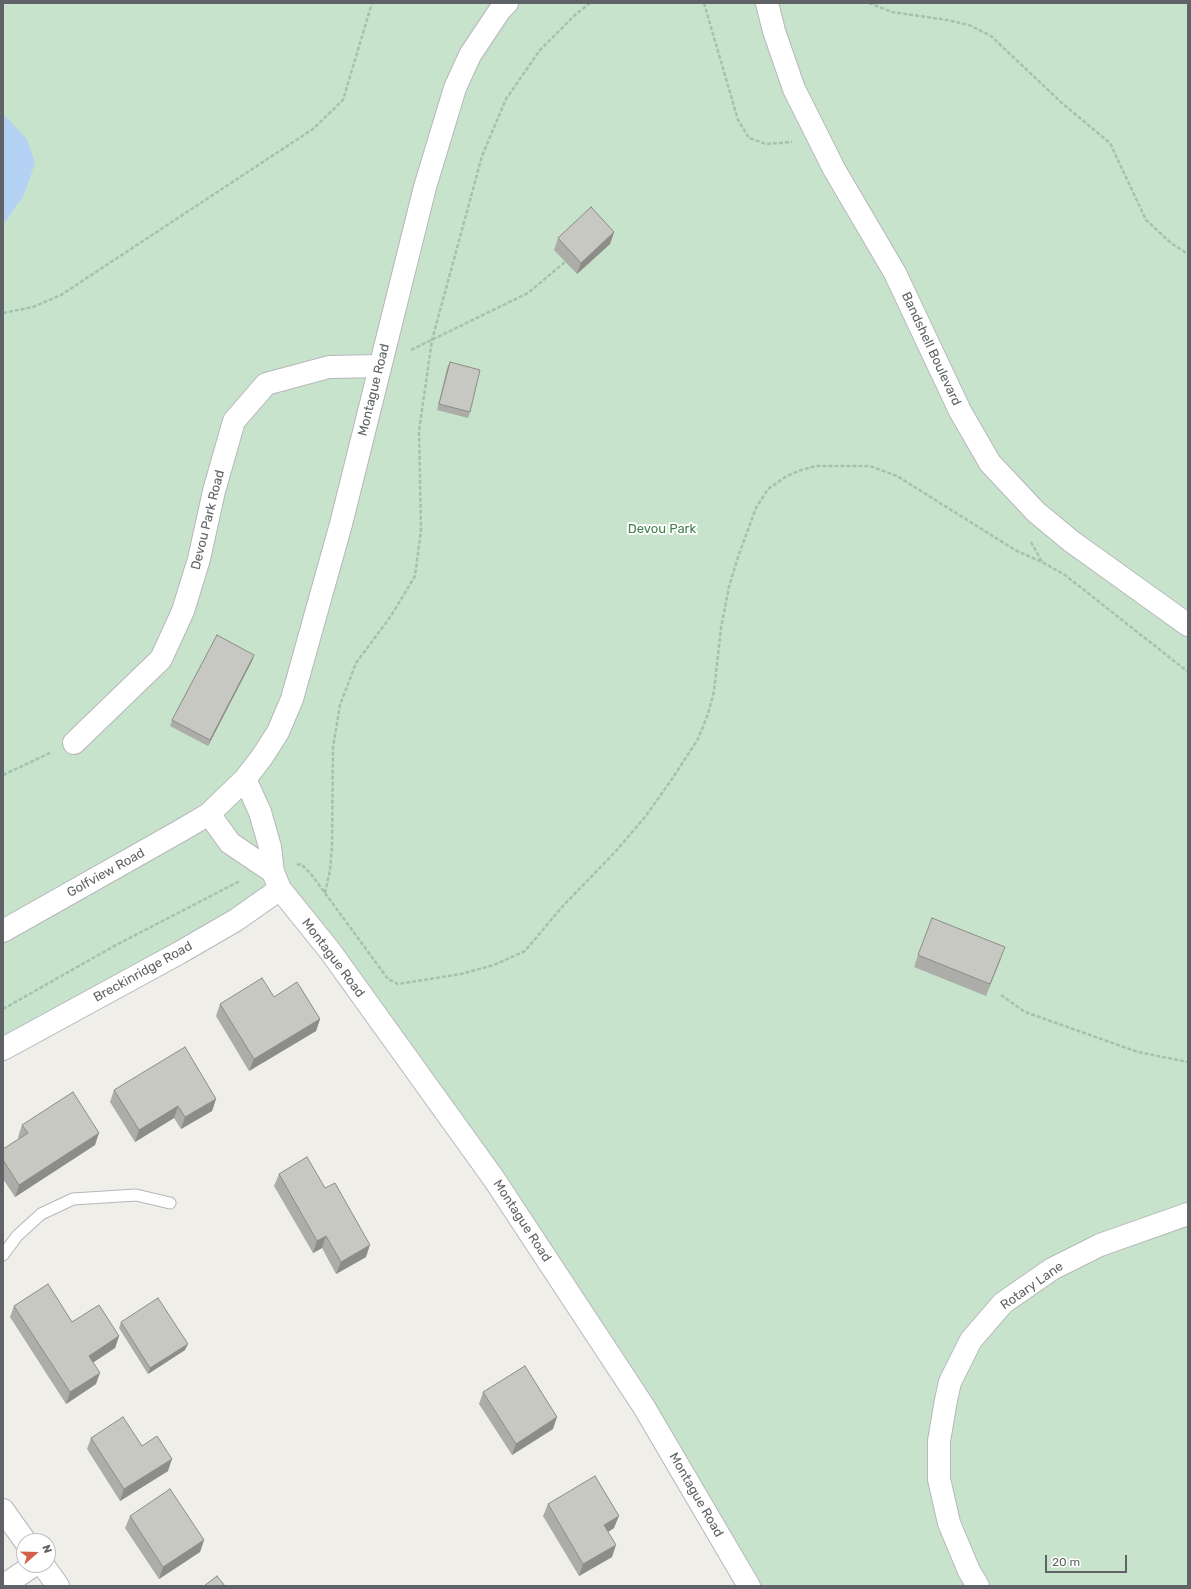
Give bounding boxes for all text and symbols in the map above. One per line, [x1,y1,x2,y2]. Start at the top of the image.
street label: Bandshell Boulevard [898,290,964,408]
street label: Montague Road [355,342,393,438]
street label: Devou Park Road [188,468,228,572]
park label: Devou Park [628,521,696,537]
street label: Golfview Road [64,845,148,901]
street label: Montague Road [298,915,368,1001]
street label: Breckinridge Road [91,938,195,1006]
street label: Montague Road [490,1177,554,1265]
street label: Rotary Lane [998,1259,1066,1313]
street label: Montague Road [666,1450,726,1540]
north arrow [16,1533,56,1573]
text: N [39,1543,54,1555]
scale bar [1047,1547,1129,1573]
text: 20 m [1052,1555,1080,1569]

